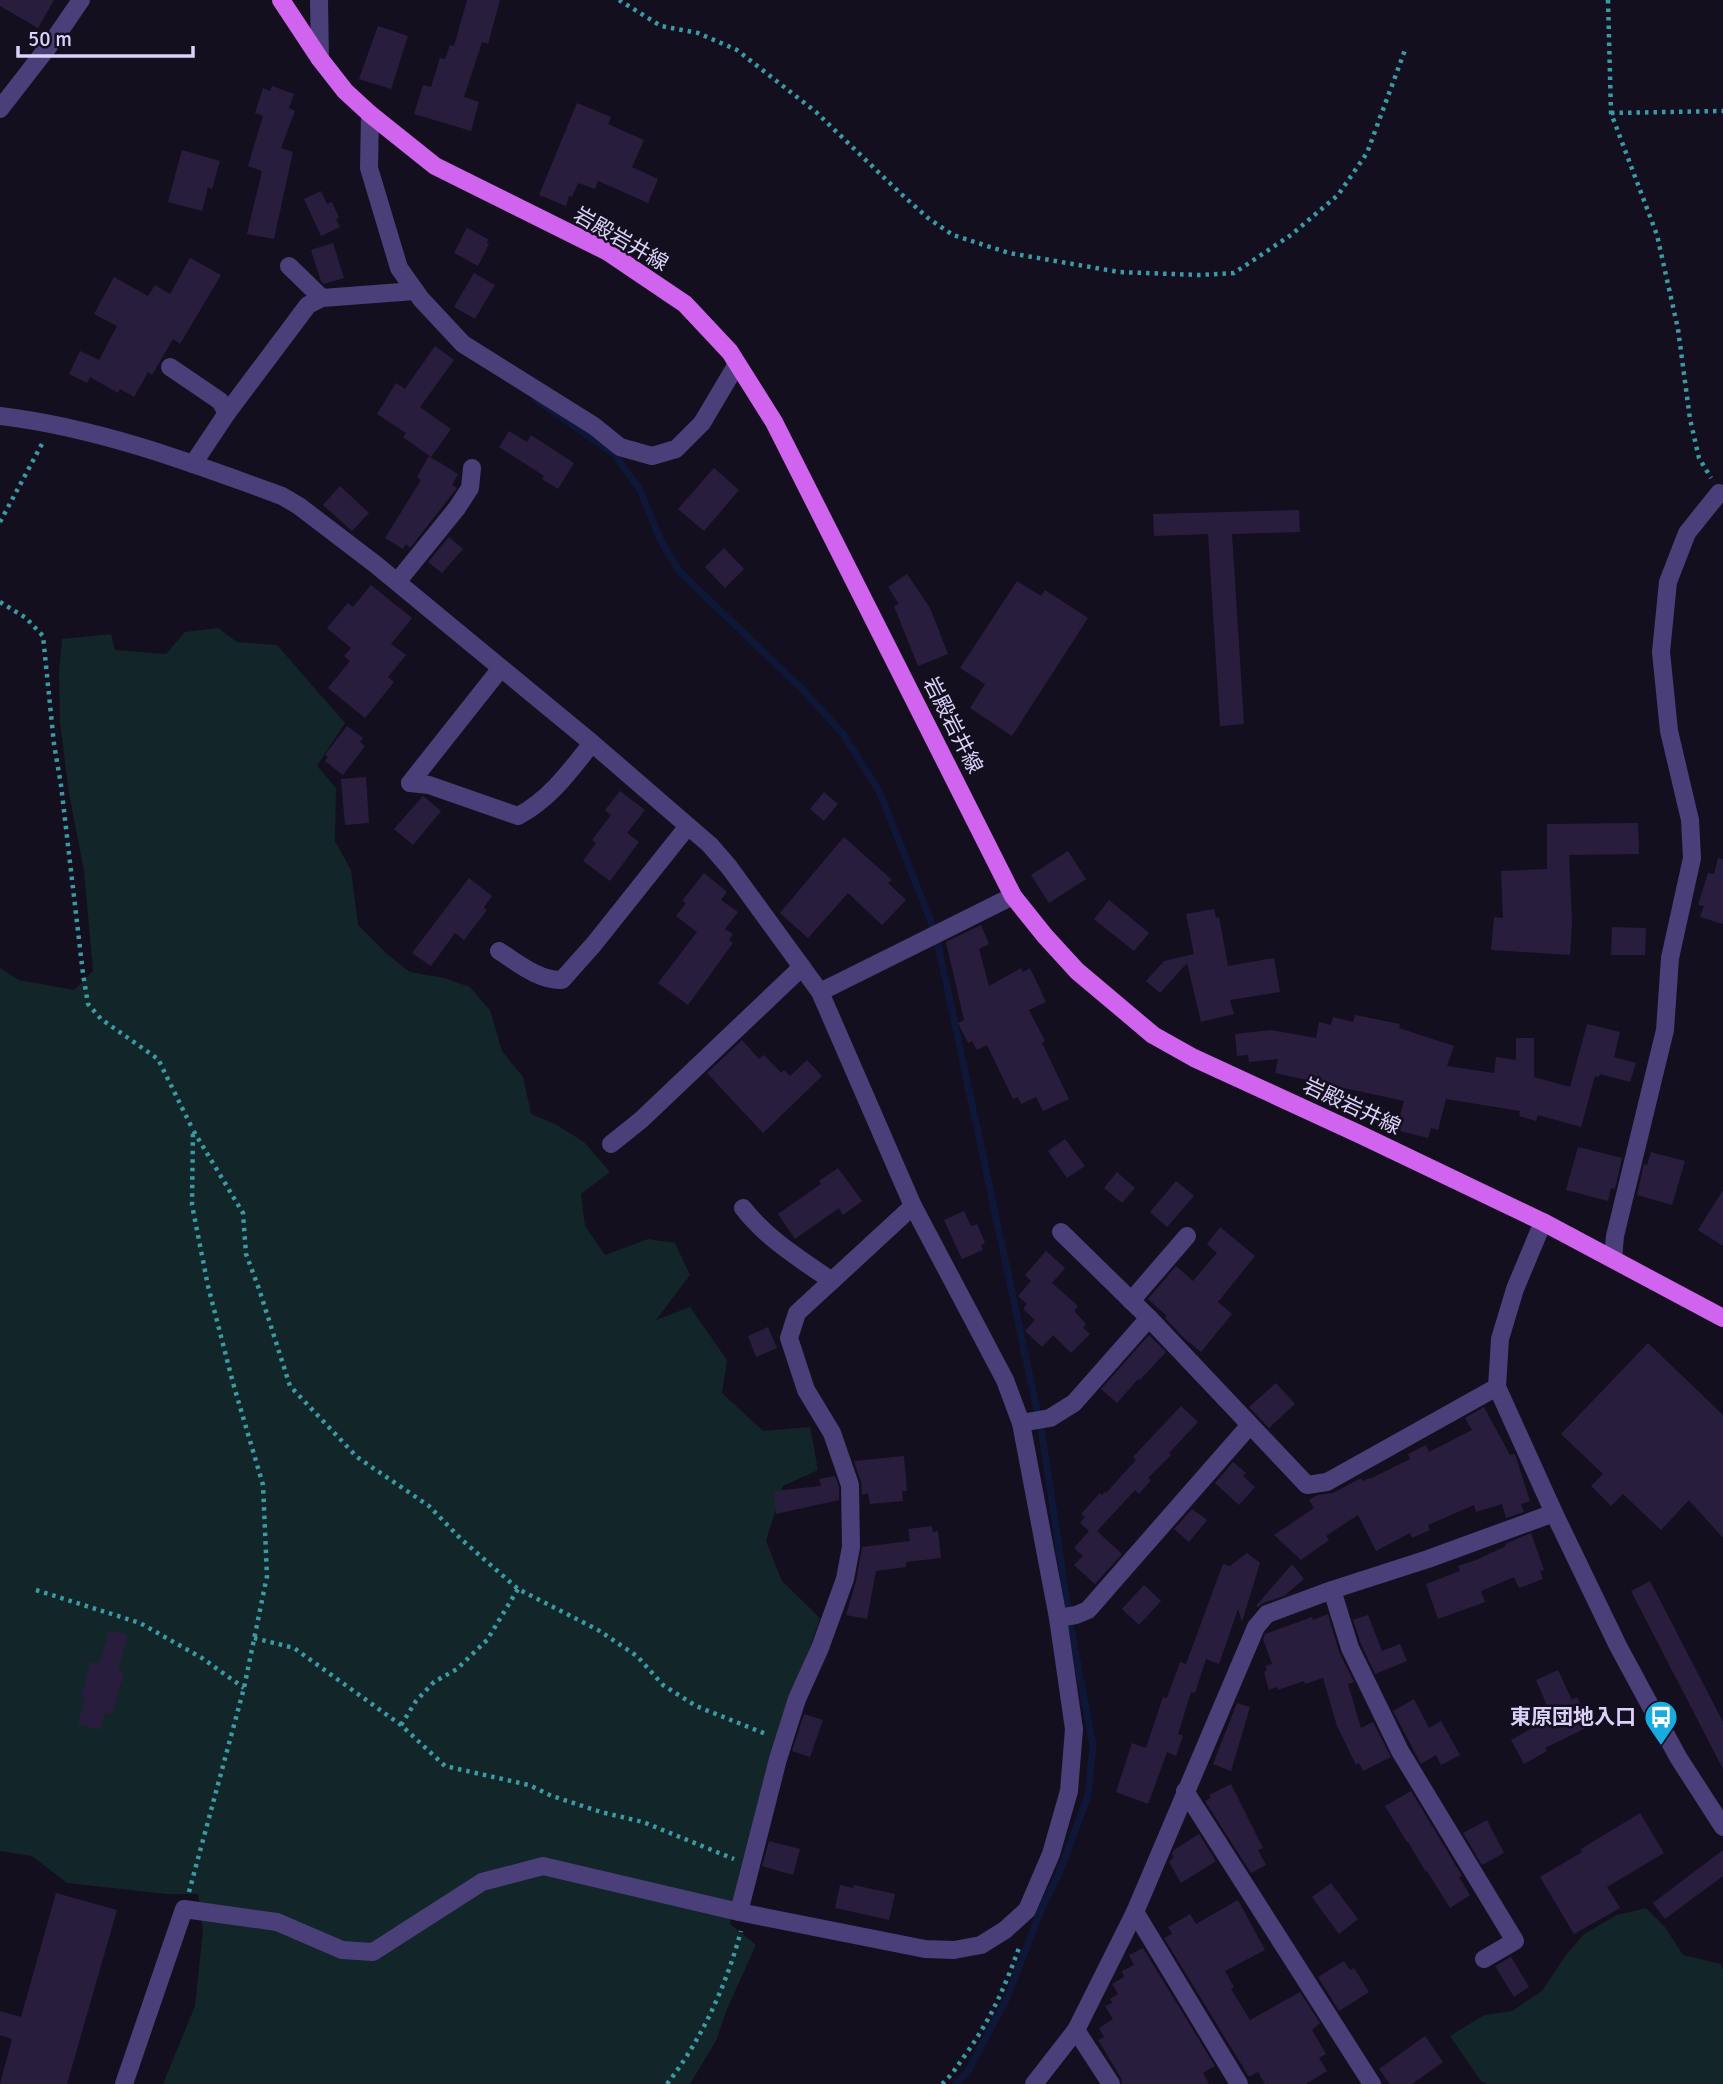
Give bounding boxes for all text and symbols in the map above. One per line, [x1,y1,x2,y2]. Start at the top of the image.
scale bar [18,14,192,58]
text: 50 m [28,26,72,52]
street label: 岩殿岩井線 [569,201,673,277]
street label: 岩殿岩井線 [918,672,988,778]
street label: 岩殿岩井線 [1299,1072,1405,1140]
bus stop icon: 東原団地入口 [1642,1698,1680,1747]
place label: 東原団地入口 [1510,1704,1636,1730]

